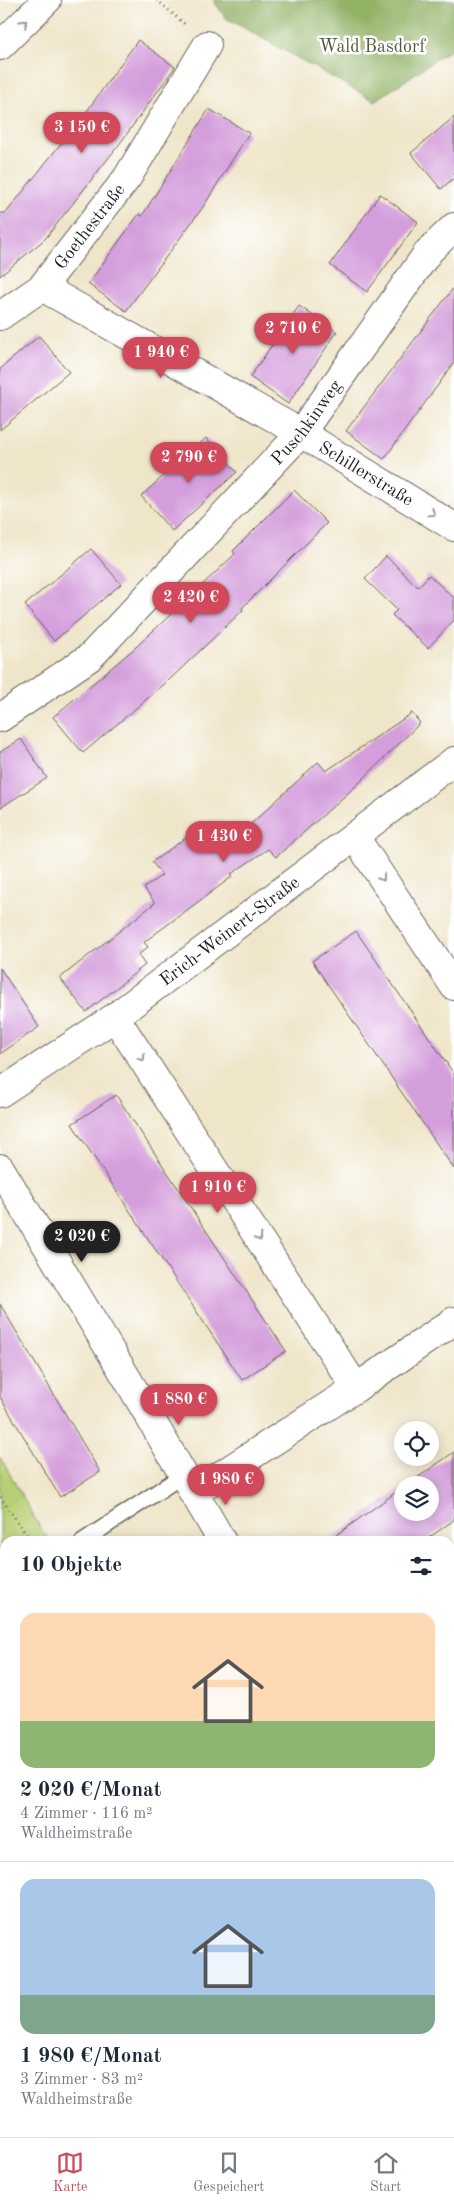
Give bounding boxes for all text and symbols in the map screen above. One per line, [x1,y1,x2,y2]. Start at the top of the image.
one-way arrow [18,20,27,29]
park label: Wald Basdorf [319,38,426,56]
pin: 3 150 € [36,112,128,154]
text: 3 150 € [54,120,110,136]
street label: Goethestraße [51,181,129,273]
pin: 2 710 € [247,312,339,355]
text: 2 710 € [265,321,321,337]
pin: 1 940 € [115,336,207,379]
text: 1 940 € [133,345,189,361]
street label: Puschkinweg [268,377,345,469]
street label: Schillerstraße [315,438,416,510]
pin: 2 790 € [143,442,235,484]
text: 2 790 € [161,450,217,466]
one-way arrow [427,507,436,517]
pin: 2 420 € [145,582,237,624]
text: 2 420 € [163,590,219,606]
pin: 1 430 € [178,820,270,863]
text: 1 430 € [196,829,252,845]
one-way arrow [376,872,385,882]
street label: Erich-Weinert-Straße [157,873,303,990]
one-way arrow [135,1052,145,1061]
pin: 1 910 € [172,1172,264,1214]
text: 1 910 € [190,1180,246,1196]
pin: 2 020 € [36,1220,128,1263]
text: 2 020 € [54,1229,110,1245]
one-way arrow [252,1233,262,1242]
pin: 1 880 € [133,1384,225,1426]
text: 1 880 € [151,1392,207,1408]
map controls [394,1421,439,1521]
button: locate [394,1421,439,1466]
pin: 1 980 € [180,1464,272,1506]
text: 1 980 € [198,1472,254,1488]
button: layers [394,1476,439,1521]
icon: filters [407,1552,435,1580]
text: 10 Objekte [20,1555,122,1576]
icon: home [183,1646,273,1736]
text: 2 020 €/Monat [20,1780,161,1801]
text: 4 Zimmer · 116 m² [20,1806,152,1822]
text: Waldheimstraße [20,1826,132,1842]
icon: home [183,1911,273,2001]
text: 1 980 €/Monat [20,2046,161,2067]
text: 3 Zimmer · 83 m² [20,2072,143,2088]
text: Waldheimstraße [20,2092,132,2108]
tab: Karte [53,2149,87,2196]
tab: Gespeichert [193,2149,264,2196]
tab: Start [370,2149,401,2196]

